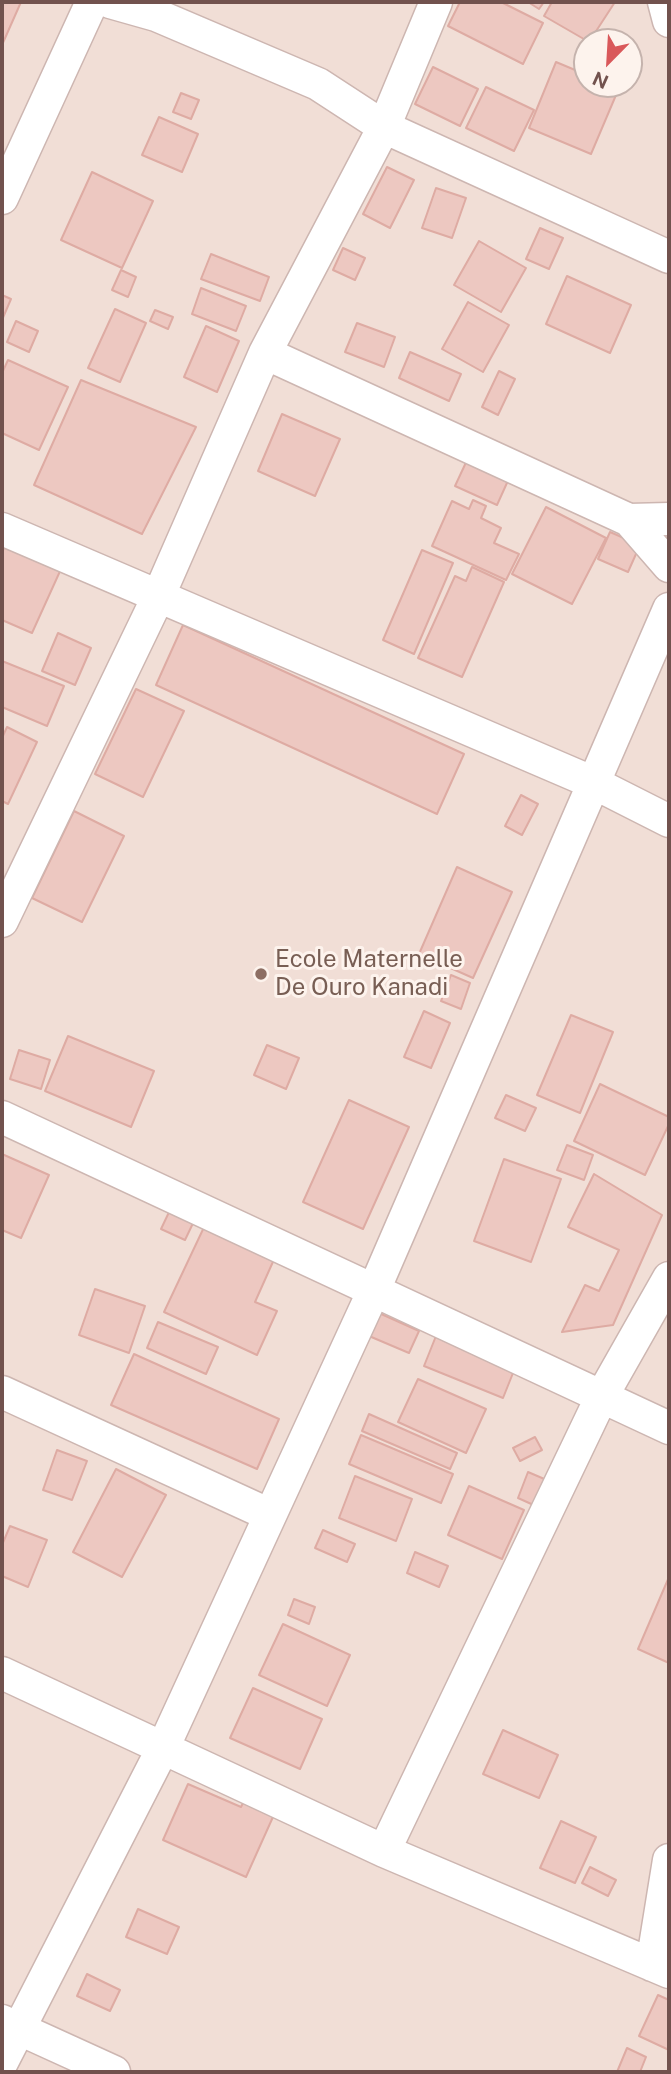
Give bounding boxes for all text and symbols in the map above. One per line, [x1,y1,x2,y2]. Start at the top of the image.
north arrow [573,28,643,98]
text: N [589,67,612,93]
place label: Ecole Maternelle De Ouro Kanadi [275,946,463,1002]
marker: Ecole Maternelle De Ouro Kanadi [253,966,269,982]

